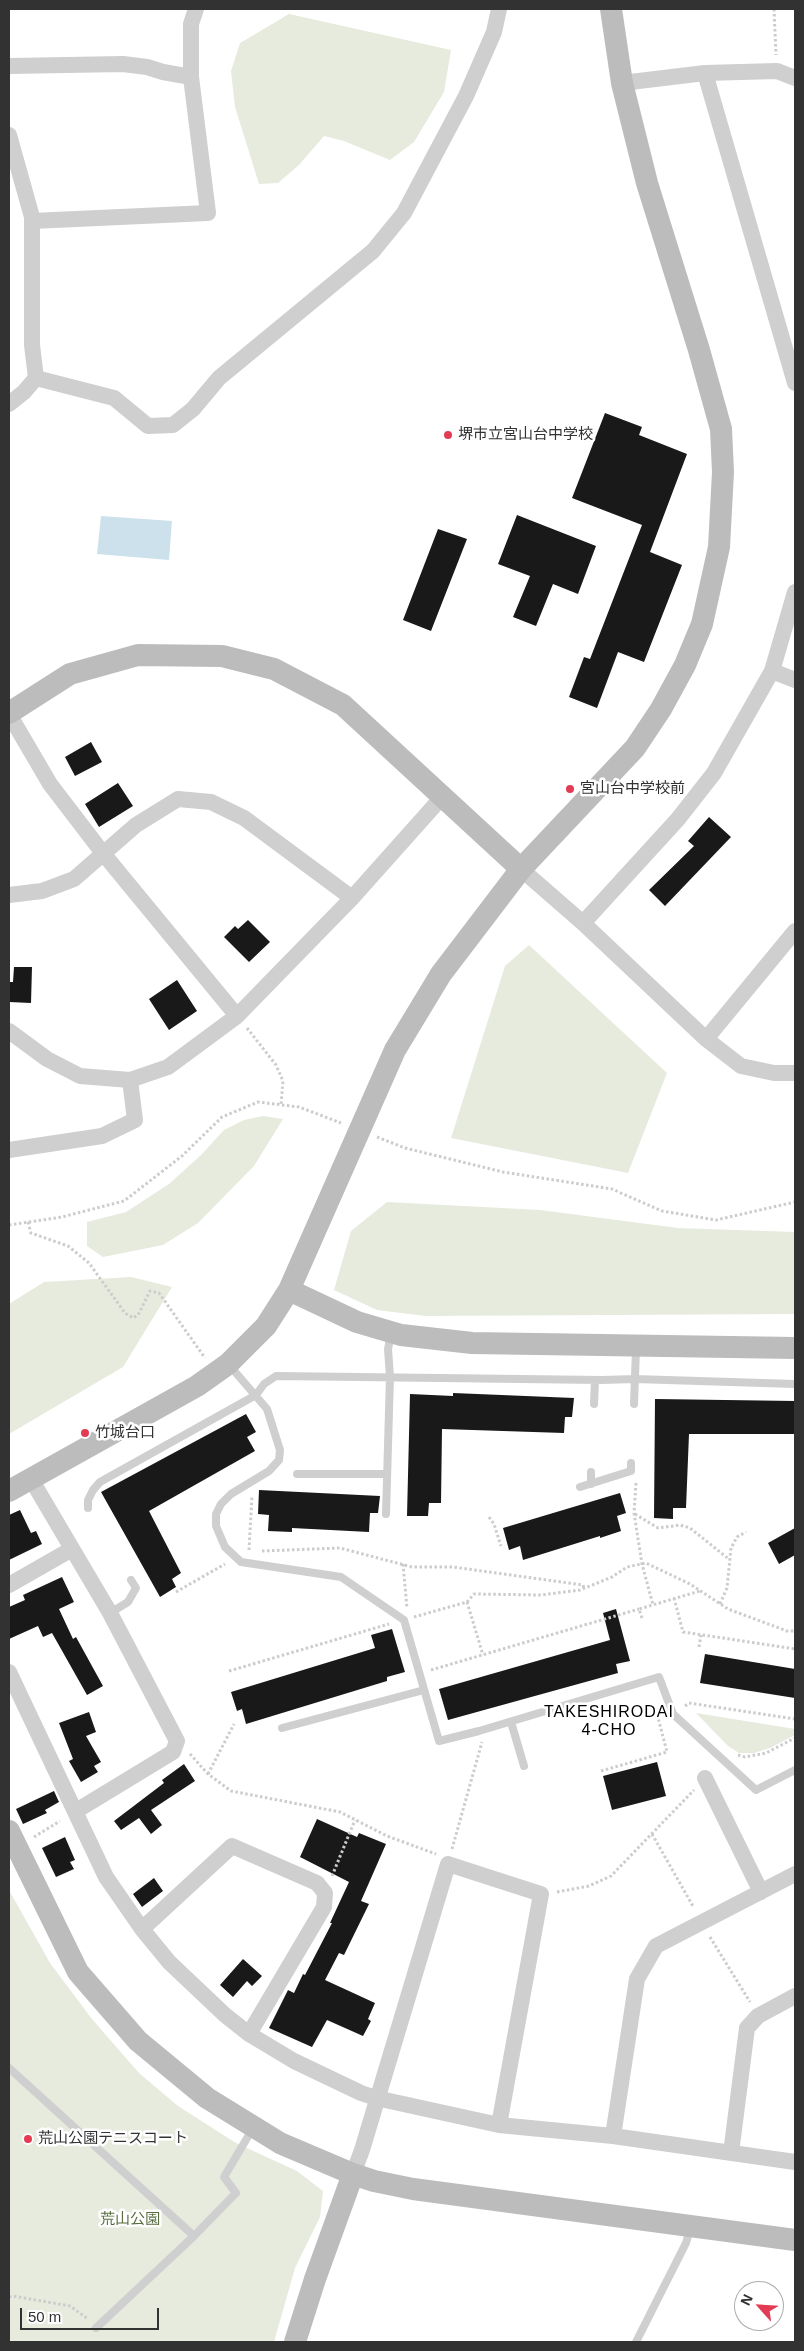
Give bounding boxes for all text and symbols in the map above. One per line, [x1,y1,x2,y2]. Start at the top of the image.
place label: 堺市立宮山台中学校 [458,426,593,444]
marker: 堺市立宮山台中学校 [442,429,454,441]
place label: 宮山台中学校前 [580,780,685,798]
marker: 宮山台中学校前 [564,783,576,795]
place label: 竹城台口 [95,1424,155,1442]
marker: 竹城台口 [79,1427,91,1439]
district label: TAKESHIRODAI 4-CHO [543,1703,675,1741]
place label: 荒山公園テニスコート [38,2130,188,2148]
marker: 荒山公園テニスコート [22,2133,34,2145]
park label: 荒山公園 [100,2211,160,2229]
north arrow [734,2281,784,2331]
text: N [737,2292,756,2308]
scale bar [22,2298,161,2330]
text: 50 m [28,2308,61,2325]

